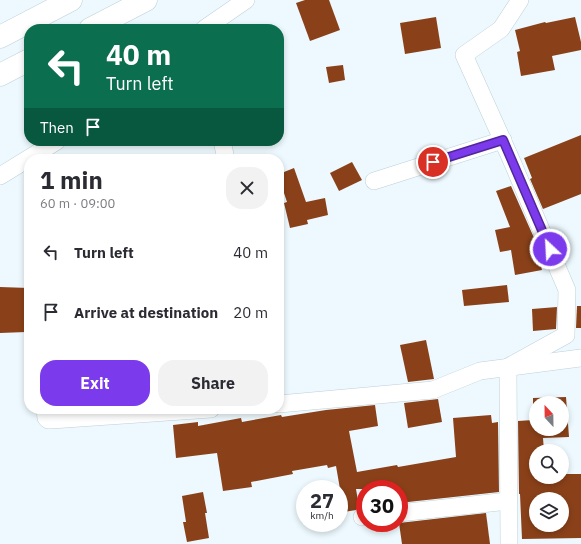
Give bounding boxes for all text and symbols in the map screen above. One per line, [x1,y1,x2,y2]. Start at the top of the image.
text: 40 m [106,36,171,73]
icon: left [40,40,92,92]
text: Turn left [106,72,174,95]
icon: arrive [82,116,104,138]
text: Then [40,118,74,137]
pin [416,145,450,179]
icon: arrive [422,151,444,173]
text: 1 min [40,164,103,196]
button: close [226,167,268,209]
text: 60 m · 09:00 [40,195,115,212]
position arrow [529,228,571,270]
icon: left [40,241,62,263]
text: Turn left [74,243,134,262]
text: 40 m [233,243,268,262]
icon: arrive [40,301,62,323]
text: Arrive at destination [74,303,218,322]
text: 20 m [233,303,268,322]
button: Exit [40,360,150,406]
button: Share [158,360,268,406]
north arrow [529,396,569,436]
map controls [529,396,569,532]
button: search [529,444,569,484]
speed limit sign: 30 [356,480,408,532]
text: 27 [310,487,334,514]
button: layers [529,492,569,532]
text: km/h [310,509,334,522]

